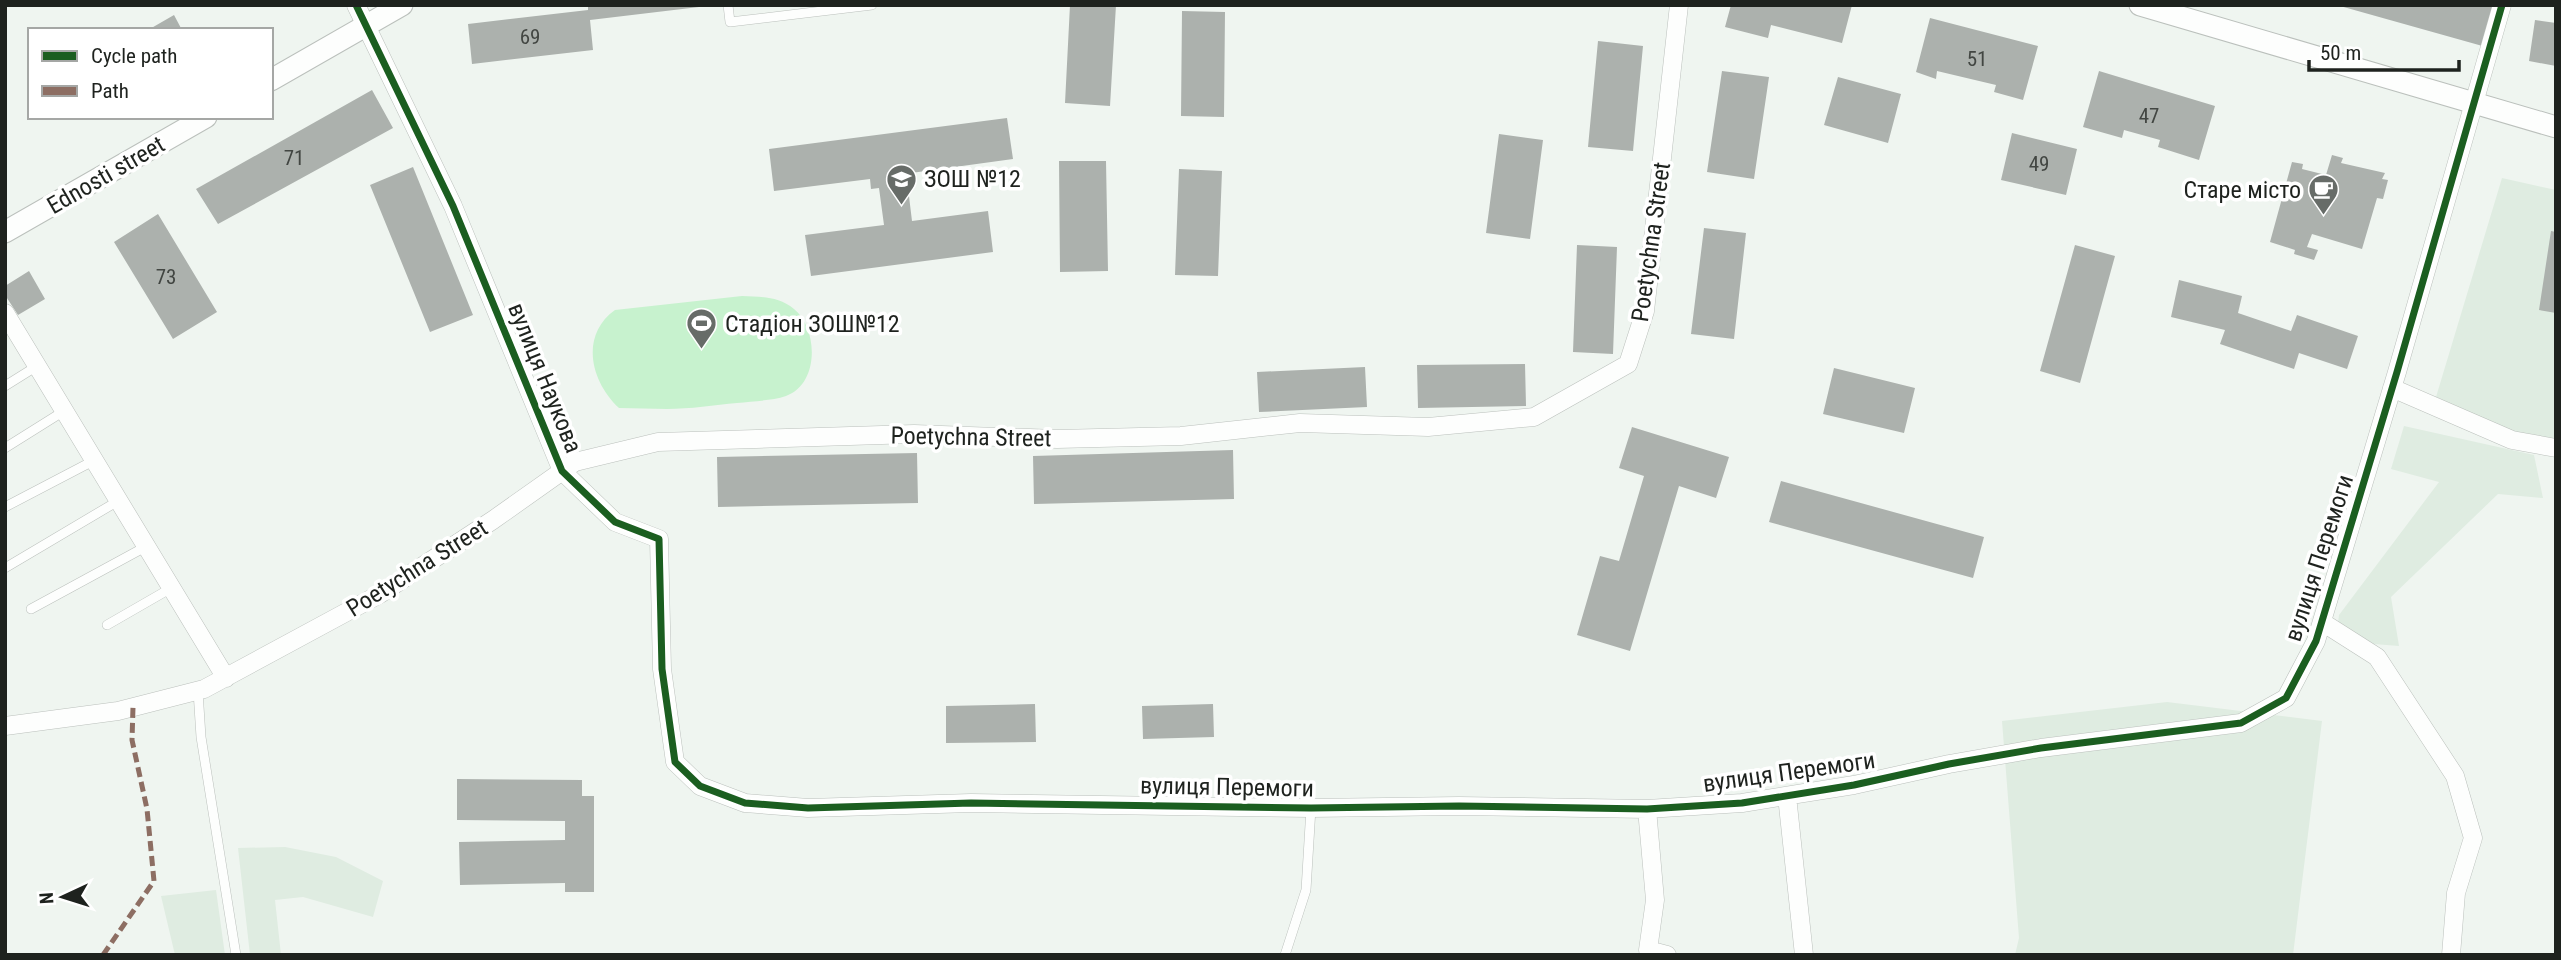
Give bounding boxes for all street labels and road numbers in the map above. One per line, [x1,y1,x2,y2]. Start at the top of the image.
street label: Ednosti street [42,130,170,220]
street label: Poetychna Street [1626,160,1676,324]
street label: вулиця Наукова [502,299,588,457]
street label: Poetychna Street [890,422,1052,452]
street label: вулиця Перемоги [2279,471,2359,645]
street label: Poetychna Street [341,513,493,623]
street label: вулиця Перемоги [1701,746,1877,798]
street label: вулиця Перемоги [1140,771,1314,803]

